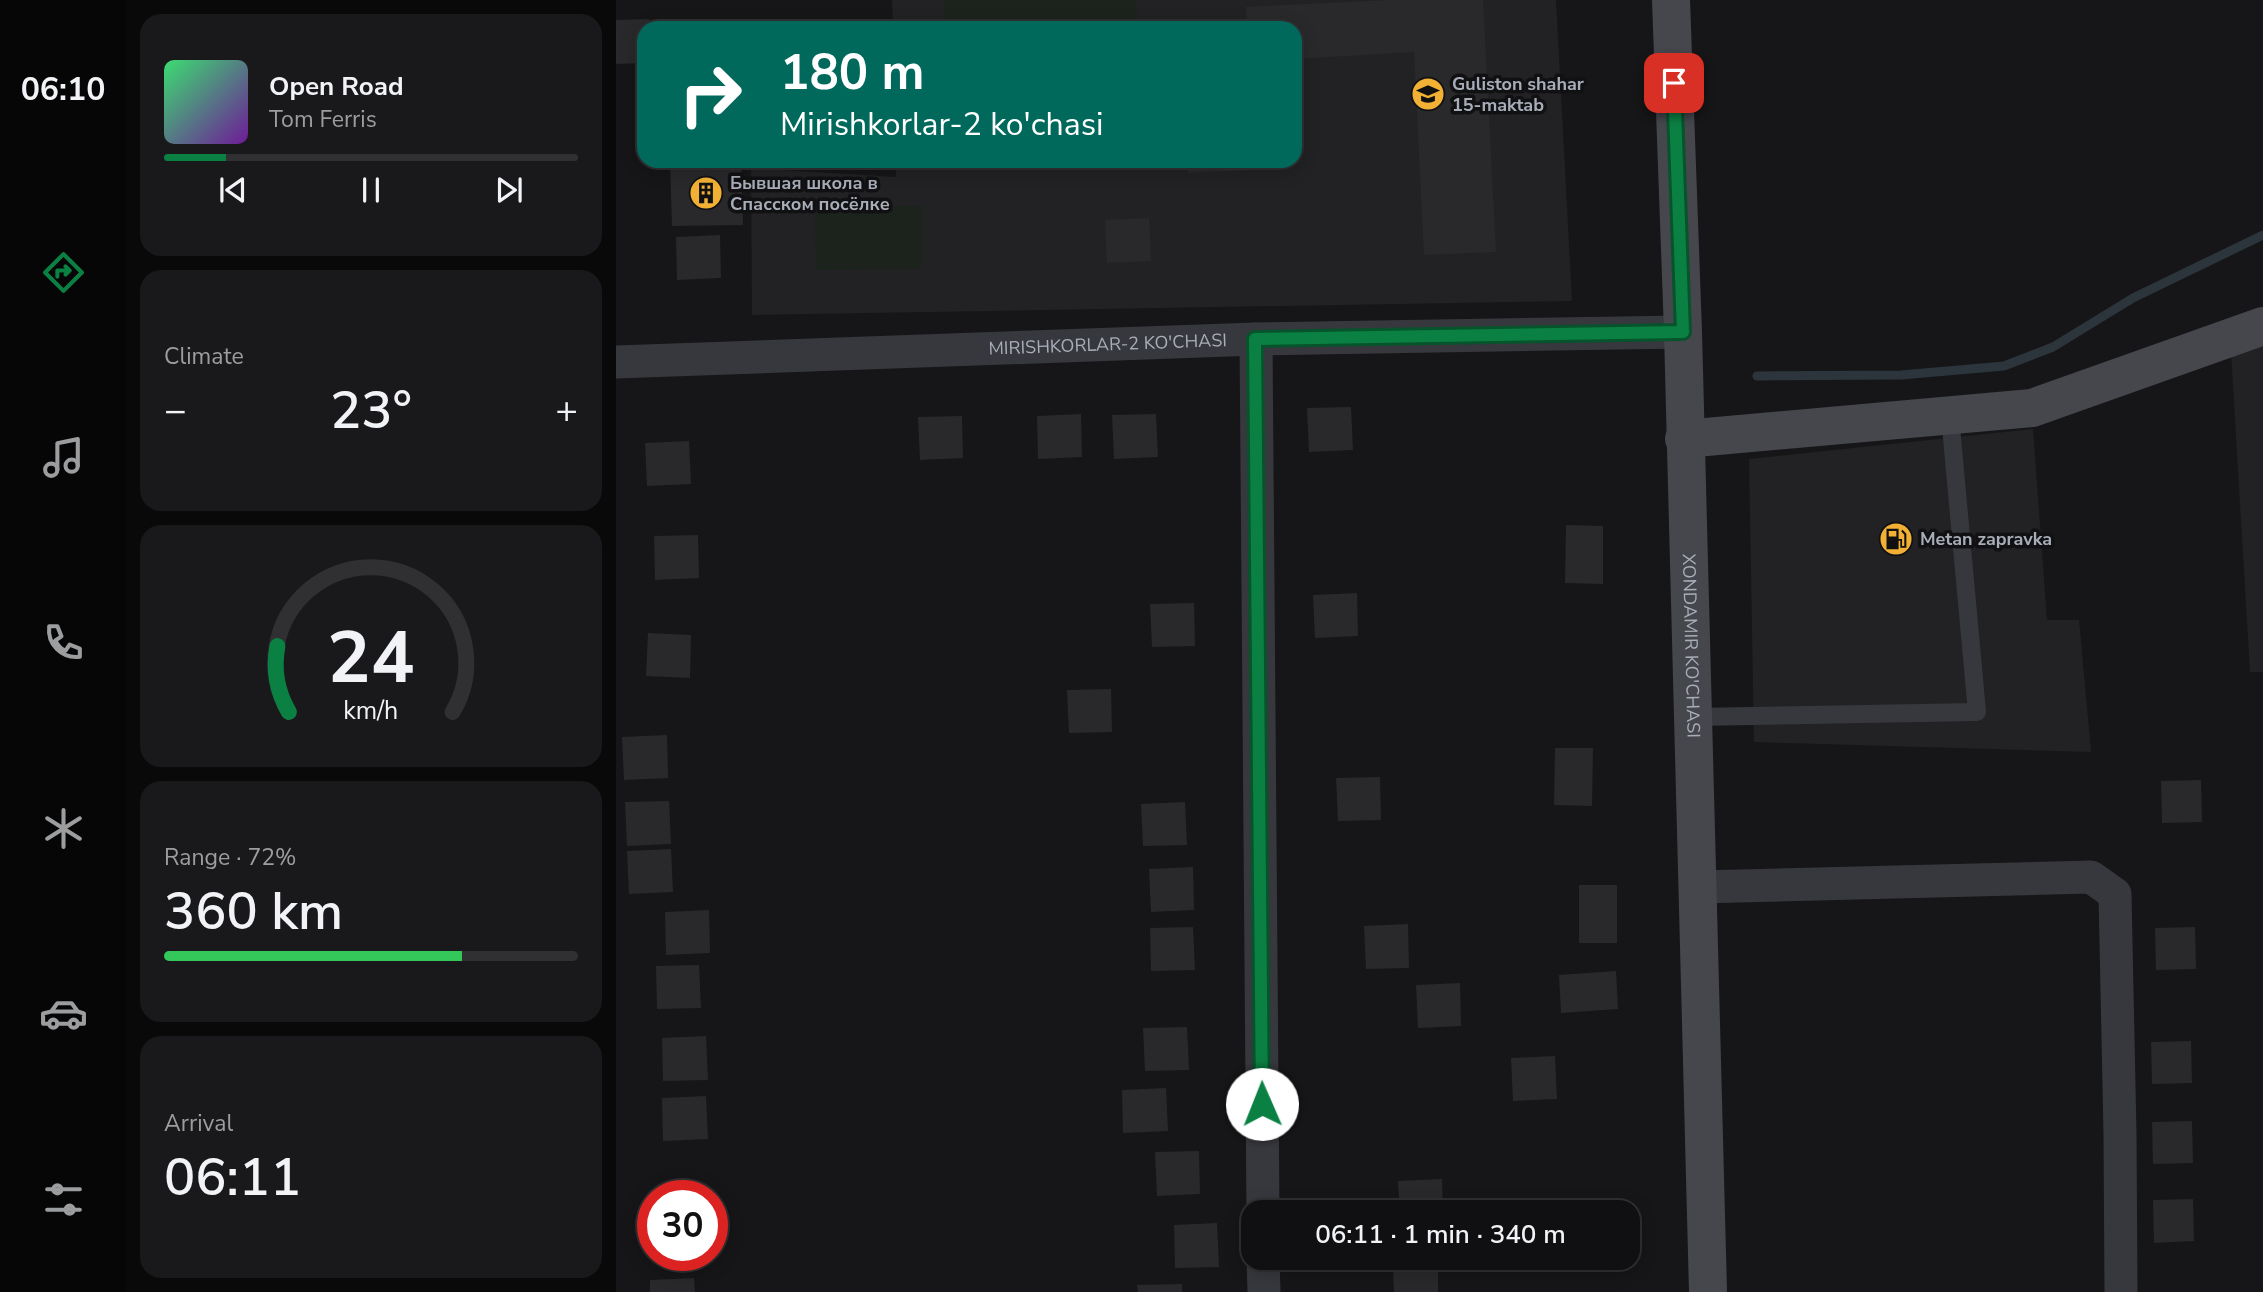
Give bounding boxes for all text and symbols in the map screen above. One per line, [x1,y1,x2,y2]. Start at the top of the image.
text: 180 m [780,39,924,106]
icon: right [665,49,756,140]
pin [1644,53,1704,113]
icon: arrive [1655,64,1693,102]
text: 06:10 [21,68,105,111]
text: Open Road [269,69,404,104]
place label: Guliston shahar 15-maktab [1452,72,1584,117]
school or university icon: Guliston shahar 15-maktab [1409,75,1447,113]
text: Mirishkorlar-2 ko'chasi [780,103,1103,146]
text: Tom Ferris [269,104,377,135]
icon: previous [214,171,252,209]
icon: pause [352,171,390,209]
icon: next [490,171,528,209]
place label: Бывшая школа в Спасском посёлке [730,171,890,216]
building icon: Бывшая школа в Спасском посёлке [687,174,725,212]
icon: directions [39,248,88,297]
street label: MIRISHKORLAR-2 KO'CHASI [988,328,1227,361]
text: Climate [164,341,244,372]
text: 23° [330,375,412,446]
text: − [164,385,187,436]
text: + [555,385,578,436]
icon: music [39,433,88,482]
fuel station icon: Metan zapravka [1877,520,1915,558]
place label: Metan zapravka [1920,527,2052,551]
street label: XONDAMIR KO'CHASI [1677,553,1706,738]
text: 24 [327,608,415,708]
icon: phone [39,618,88,667]
text: km/h [343,694,399,728]
icon: climate [39,804,88,853]
text: Range · 72% [164,842,296,873]
text: 360 km [164,876,343,947]
icon: car [39,989,88,1038]
position arrow [1225,1067,1299,1141]
text: Arrival [164,1108,233,1139]
text: 06:11 [164,1142,301,1213]
icon: filters [39,1175,88,1224]
speed limit sign: 30 [637,1180,728,1271]
text: 06:11 · 1 min · 340 m [1315,1217,1566,1252]

